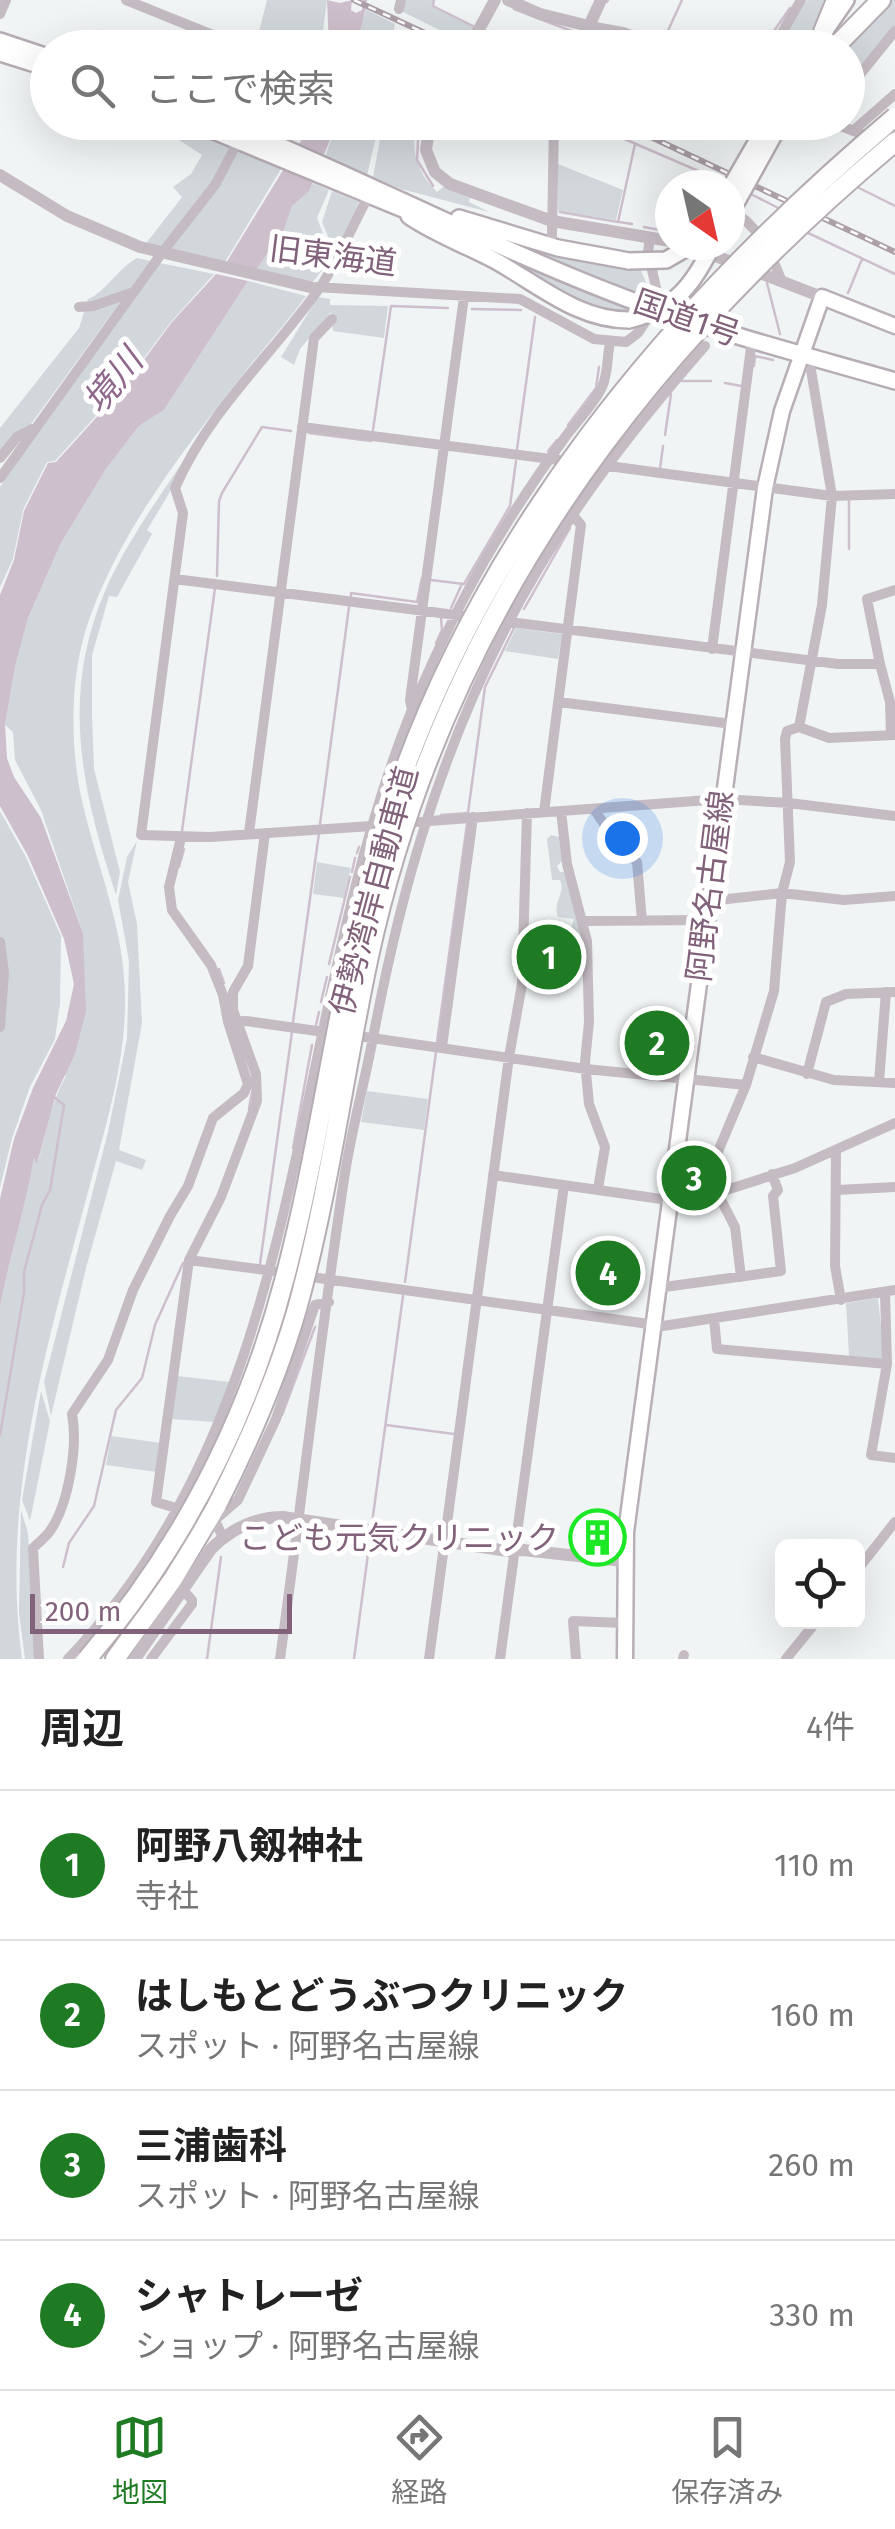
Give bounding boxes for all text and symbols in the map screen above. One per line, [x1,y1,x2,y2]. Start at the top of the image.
search box [30,30,865,140]
icon: search [65,58,120,113]
text: ここで検索 [145,66,335,112]
north arrow [655,170,745,260]
street label: 旧東海道 [267,229,399,283]
street label: 国道1号 [629,282,745,354]
water label: 境川 [75,337,154,421]
street label: 伊勢湾岸自動車道 [323,762,425,1020]
street label: 阿野名古屋線 [679,788,741,984]
your location [597,813,648,864]
pin: 1 [516,920,582,994]
pin: 2 [624,1006,690,1080]
pin: 3 [662,1140,726,1216]
pin: 4 [576,1236,640,1310]
building icon: こども元気クリニック [568,1508,628,1568]
place label: こども元気クリニック [239,1519,559,1557]
map controls [775,1539,865,1629]
button: locate [775,1539,865,1629]
scale bar [30,1589,292,1634]
text: 200 m [45,1595,122,1628]
text: 周辺 [40,1704,124,1754]
text: 4件 [806,1708,855,1746]
text: 阿野八剱神社 [135,1823,363,1869]
text: 1 [65,1846,80,1884]
text: 110 m [774,1846,855,1884]
text: 寺社 [135,1877,199,1915]
text: はしもとどうぶつクリニック [135,1973,628,2019]
text: 2 [64,1996,81,2034]
text: 160 m [770,1996,855,2034]
text: スポット · 阿野名古屋線 [135,2027,480,2065]
text: 三浦歯科 [135,2123,287,2169]
text: 3 [64,2146,81,2184]
text: 260 m [768,2146,855,2184]
text: スポット · 阿野名古屋線 [135,2177,480,2215]
text: シャトレーゼ [135,2273,363,2319]
text: 4 [63,2296,82,2334]
text: 330 m [769,2296,855,2334]
text: ショップ · 阿野名古屋線 [135,2327,480,2365]
tab: 地図 [112,2410,168,2510]
tab: 経路 [391,2410,447,2510]
tab: 保存済み [671,2410,783,2510]

